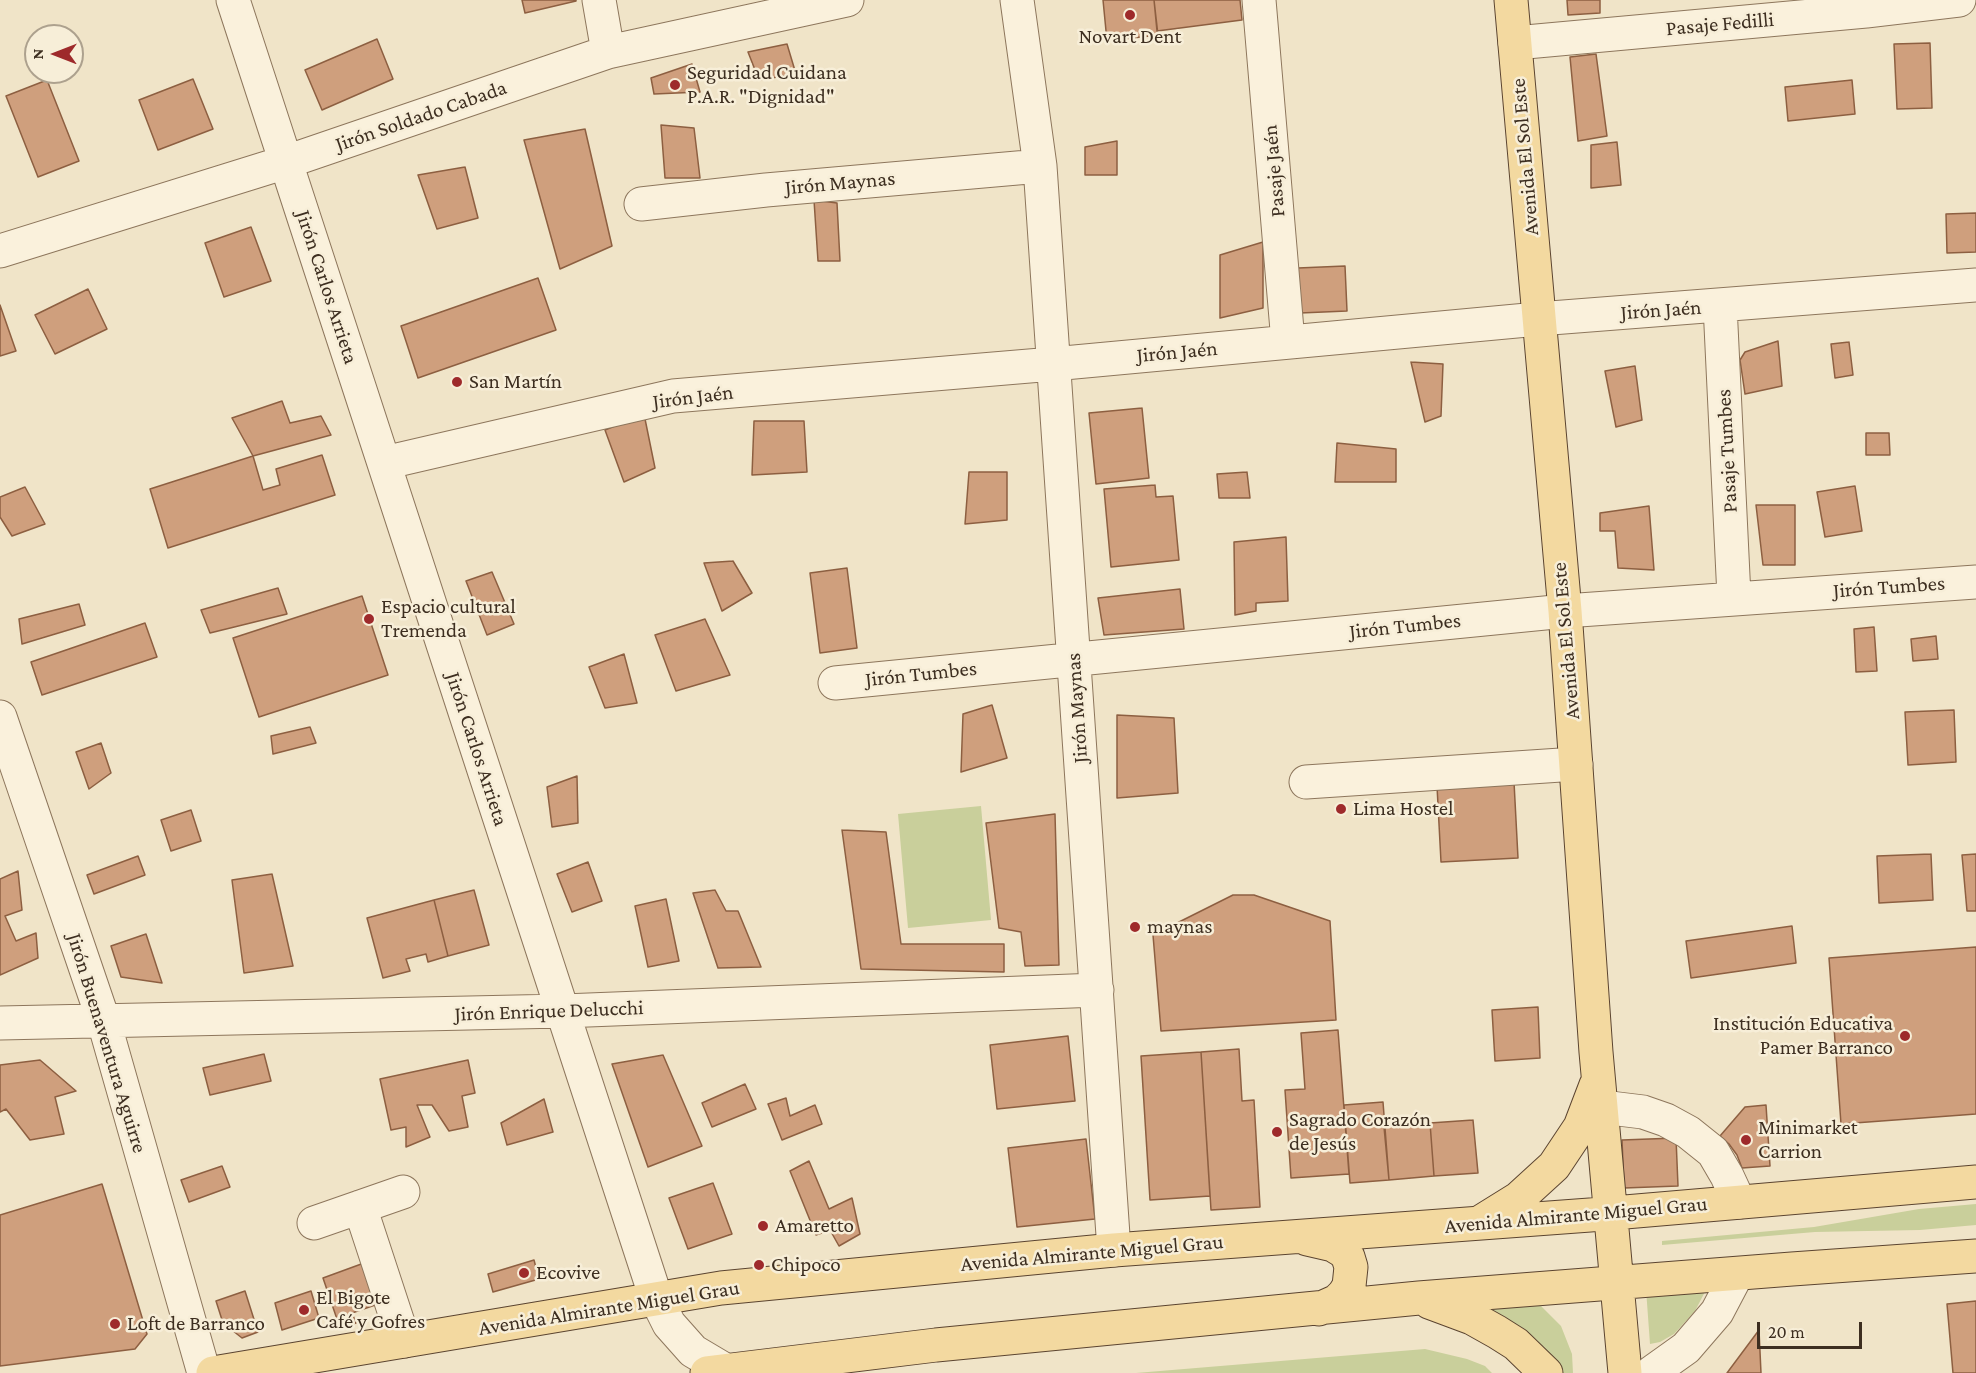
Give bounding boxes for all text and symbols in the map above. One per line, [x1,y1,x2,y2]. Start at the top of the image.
street label: Pasaje Fedilli [1665,7,1775,41]
marker: Novart Dent [1123,8,1137,22]
north arrow [24,24,84,84]
place label: Novart Dent [1078,24,1182,50]
text: N [29,49,46,59]
place label: Seguridad Cuidana P.A.R. "Dignidad" [687,60,847,110]
street label: Jirón Soldado Cabada [332,75,510,157]
street label: Avenida El Sol Este [1506,77,1544,237]
marker: Seguridad Cuidana P.A.R. "Dignidad" [668,78,682,92]
street label: Pasaje Jaén [1257,124,1291,218]
street label: Jirón Maynas [784,166,896,200]
street label: Jirón Carlos Arrieta [290,207,364,367]
street label: Jirón Jaén [1620,295,1702,325]
street label: Jirón Jaén [1136,336,1218,368]
place label: San Martín [469,369,562,395]
marker: San Martín [450,375,464,389]
street label: Jirón Jaén [651,380,735,414]
street label: Pasaje Tumbes [1711,389,1743,513]
street label: Avenida El Sol Este [1547,561,1585,721]
street label: Jirón Tumbes [1832,571,1946,603]
place label: Espacio cultural Tremenda [381,594,516,644]
street label: Jirón Tumbes [1348,608,1462,644]
marker: Espacio cultural Tremenda [362,612,376,626]
street label: Jirón Maynas [1061,652,1093,764]
street label: Jirón Tumbes [864,656,978,692]
street label: Jirón Carlos Arrieta [440,669,514,829]
place label: Lima Hostel [1353,796,1454,822]
marker: Lima Hostel [1334,802,1348,816]
place label: maynas [1147,914,1212,940]
marker: maynas [1128,920,1142,934]
street label: Jirón Buenaventura Aguirre [62,930,152,1156]
street label: Jirón Enrique Delucchi [454,995,644,1027]
place label: Institución Educativa Pamer Barranco [1713,1011,1893,1061]
marker: Institución Educativa Pamer Barranco [1898,1029,1912,1043]
place label: Sagrado Corazón de Jesús [1289,1107,1431,1157]
place label: Minimarket Carrion [1758,1115,1858,1165]
marker: Sagrado Corazón de Jesús [1270,1125,1284,1139]
marker: Minimarket Carrion [1739,1133,1753,1147]
street label: Avenida Almirante Miguel Grau [1444,1191,1708,1239]
place label: Amaretto [775,1213,854,1239]
marker: Amaretto [756,1219,770,1233]
street label: Avenida Almirante Miguel Grau [960,1229,1224,1277]
place label: Chipoco [771,1252,841,1278]
marker: Chipoco [752,1258,766,1272]
place label: Ecovive [536,1260,600,1286]
marker: Ecovive [517,1266,531,1280]
street label: Avenida Almirante Miguel Grau [477,1275,741,1341]
place label: El Bigote Café y Gofres [316,1285,425,1335]
marker: El Bigote Café y Gofres [297,1303,311,1317]
scale bar [1760,1310,1865,1348]
place label: Loft de Barranco [127,1311,265,1337]
marker: Loft de Barranco [108,1317,122,1331]
text: 20 m [1768,1322,1805,1342]

